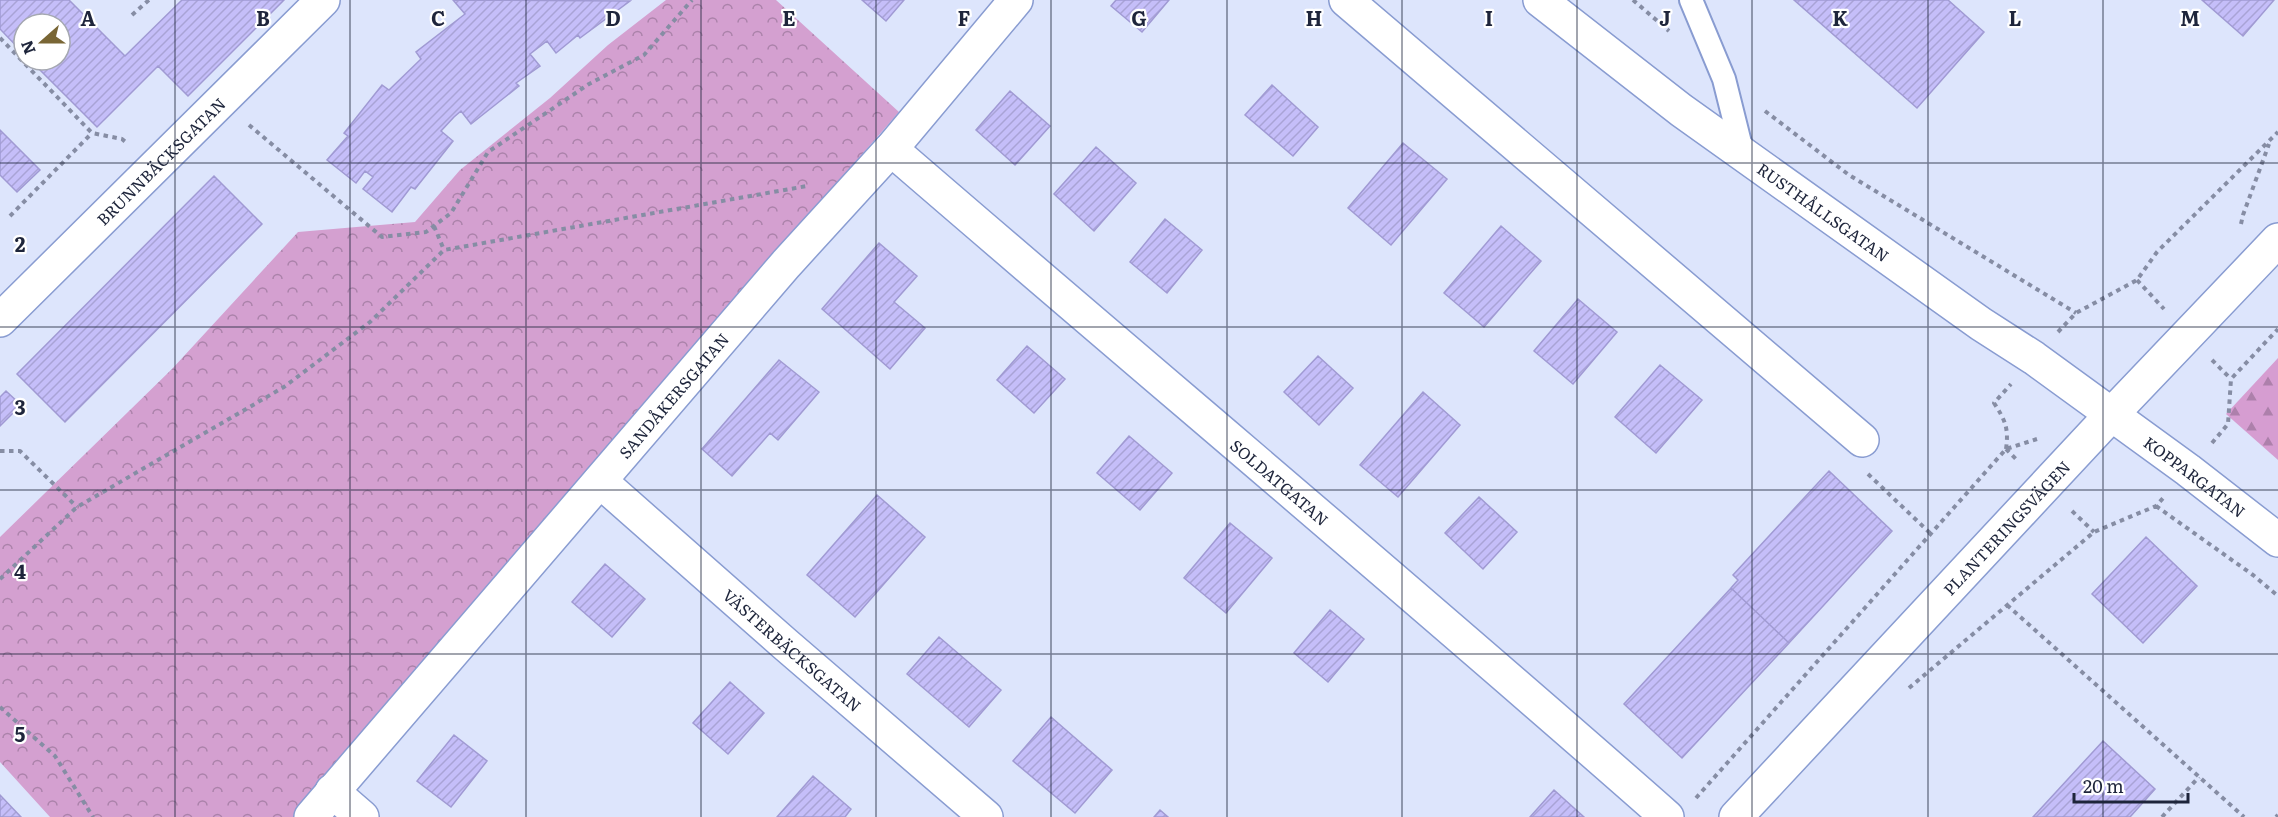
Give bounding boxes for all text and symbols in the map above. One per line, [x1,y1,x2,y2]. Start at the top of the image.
text: A [80,2,96,32]
text: B [256,2,270,32]
text: C [431,2,445,32]
text: D [605,2,621,32]
text: E [782,2,796,32]
text: F [958,2,971,32]
text: G [1131,2,1147,32]
text: H [1306,2,1322,32]
text: I [1485,2,1493,32]
text: J [1659,2,1671,32]
text: K [1832,2,1848,32]
text: L [2009,2,2022,32]
text: M [2180,2,2200,32]
north arrow [12,12,72,72]
text: N [13,37,41,58]
street label: BRUNNBÄCKSGATAN [91,91,230,230]
street label: RUSTHÅLLSGATAN [1753,156,1895,267]
text: 2 [15,228,26,258]
street label: SANDÅKERSGATAN [613,327,734,463]
text: 3 [14,391,26,421]
street label: KOPPARGATAN [2139,430,2251,523]
street label: SOLDATGATAN [1225,433,1334,531]
street label: PLANTERINGSVÄGEN [1937,455,2075,600]
text: 4 [14,555,26,585]
street label: VÄSTERBÄCKSGATAN [718,583,867,717]
text: 5 [15,718,26,748]
scale bar [2074,766,2188,804]
text: 20 m [2083,772,2124,799]

